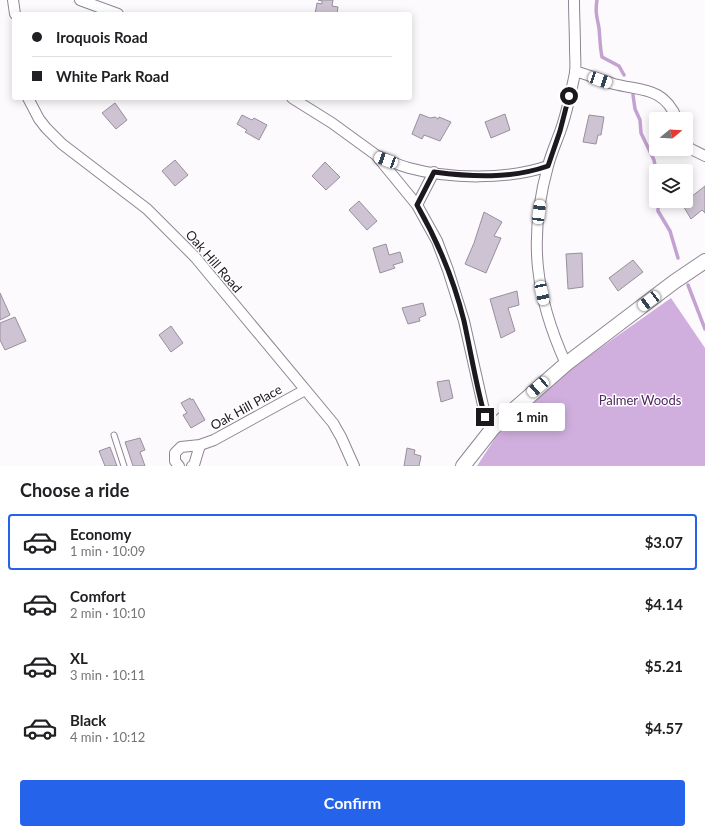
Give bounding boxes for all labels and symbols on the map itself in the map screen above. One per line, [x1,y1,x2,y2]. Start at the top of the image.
car [587,70,613,90]
route start [560,87,578,105]
north arrow [649,112,693,156]
car [373,150,399,170]
car [532,199,546,225]
street label: Oak Hill Road [182,226,246,296]
car [534,280,550,306]
car [636,289,662,313]
car [525,375,551,399]
street label: Oak Hill Place [207,381,285,433]
park label: Palmer Woods [599,392,682,408]
callout: 1 min [499,403,565,431]
route end [476,408,494,426]

